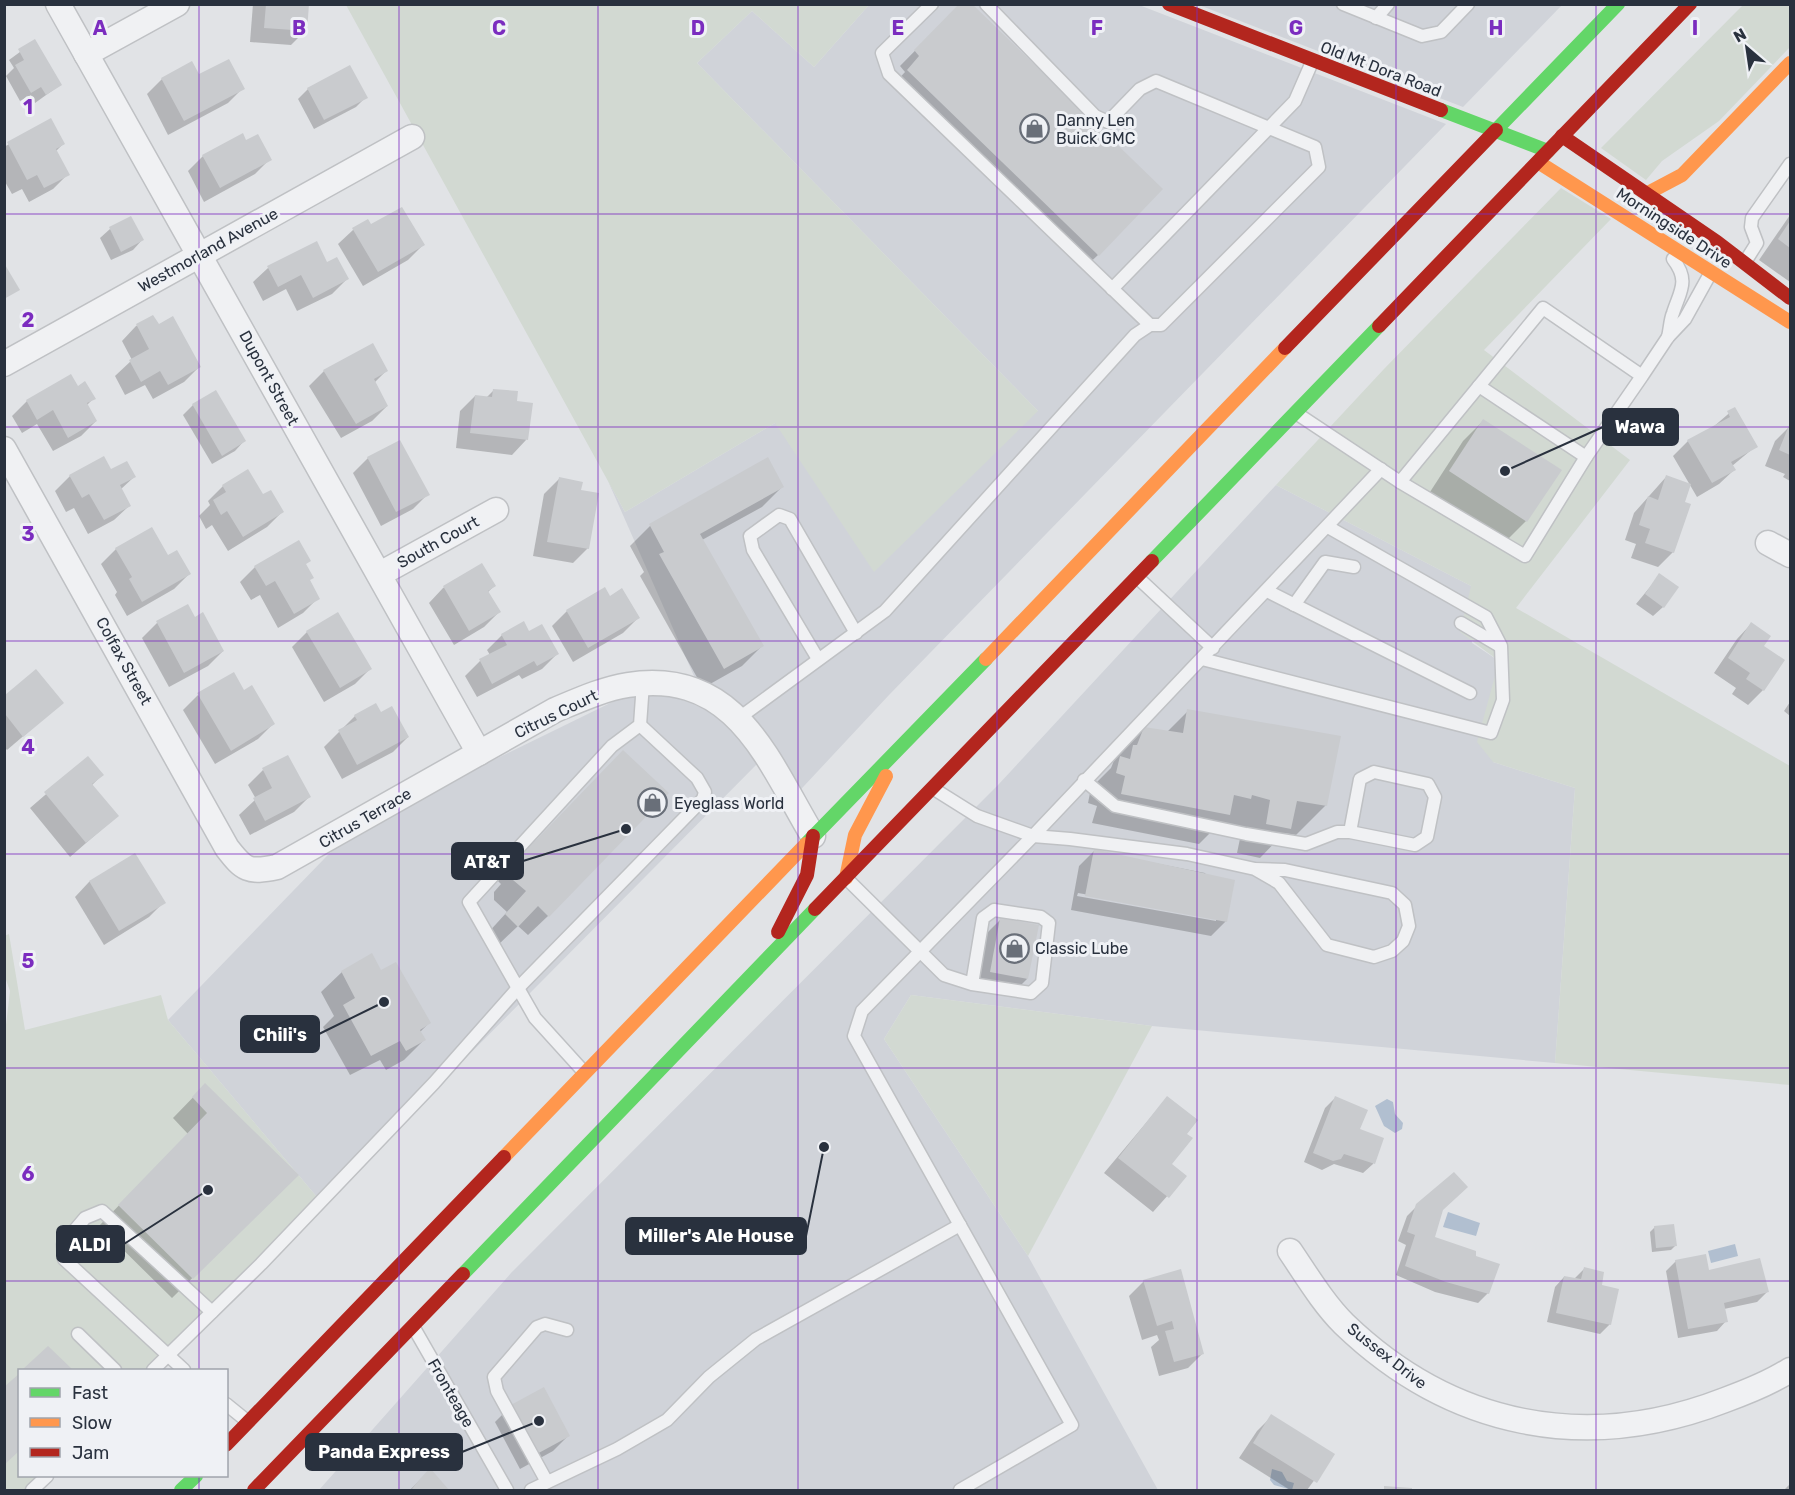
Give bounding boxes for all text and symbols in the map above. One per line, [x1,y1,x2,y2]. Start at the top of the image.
text: A [93,16,108,40]
text: B [292,16,306,40]
text: C [492,16,506,40]
text: D [691,16,705,40]
text: E [892,16,904,40]
text: F [1091,16,1103,40]
text: G [1289,16,1303,40]
text: H [1489,16,1503,40]
text: I [1692,16,1698,40]
north arrow [1717,18,1777,78]
text: N [1730,24,1750,46]
street label: Old Mt Dora Road [1318,37,1444,101]
text: 1 [23,95,33,119]
place label: Danny Len Buick GMC [1056,111,1135,148]
shop icon: Danny Len Buick GMC [1019,113,1051,145]
street label: Morningside Drive [1613,184,1735,272]
street label: Westmorland Avenue [135,204,281,296]
text: 2 [22,308,35,332]
street label: Dupont Street [235,327,303,429]
callout: Wawa [1603,409,1678,445]
text: Wawa [1615,416,1665,438]
street label: South Court [394,512,482,572]
text: 3 [21,522,35,546]
street label: Colfax Street [92,614,156,708]
street label: Citrus Court [511,686,601,742]
text: 4 [21,735,35,759]
street label: Citrus Terrace [315,784,415,852]
shop icon: Eyeglass World [637,787,669,819]
place label: Eyeglass World [674,794,784,813]
callout: AT&T [452,843,523,879]
text: AT&T [464,851,510,873]
shop icon: Classic Lube [998,932,1030,964]
place label: Classic Lube [1035,939,1128,958]
text: 5 [22,949,35,973]
callout: Chili's [241,1016,319,1052]
text: Chili's [253,1024,307,1046]
text: 6 [21,1162,35,1186]
callout: Miller's Ale House [626,1218,806,1254]
text: Miller's Ale House [638,1225,794,1247]
callout: ALDI [57,1226,124,1262]
text: ALDI [69,1234,111,1256]
street label: Sussex Drive [1343,1319,1431,1393]
street label: Fronteage [424,1355,478,1431]
legend [18,1369,228,1477]
text: Fast [72,1382,108,1404]
text: Slow [72,1412,112,1434]
callout: Panda Express [306,1434,462,1470]
text: Panda Express [318,1441,450,1463]
text: Jam [72,1442,109,1464]

